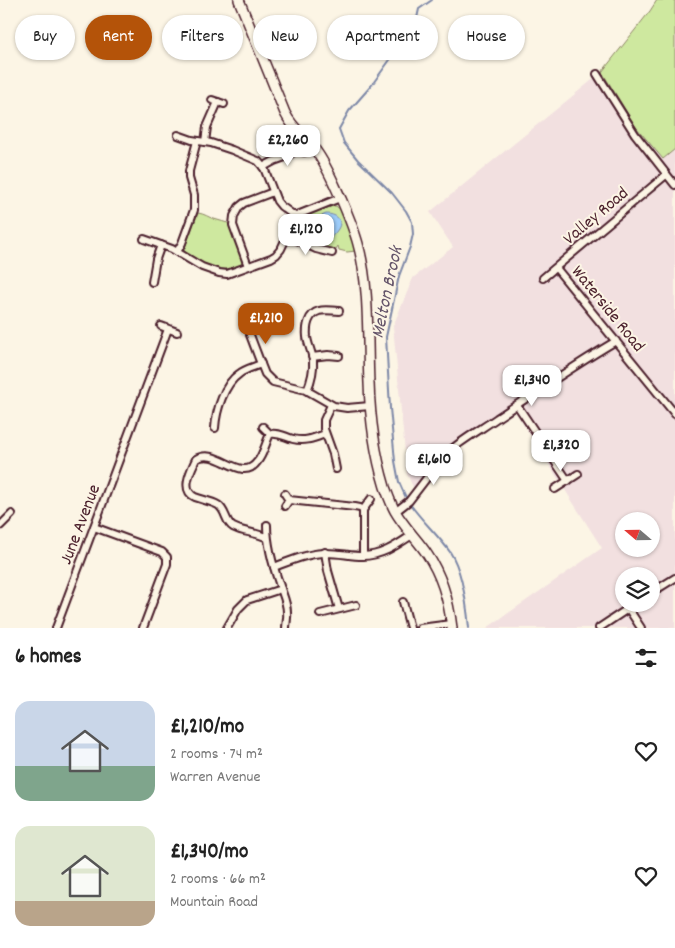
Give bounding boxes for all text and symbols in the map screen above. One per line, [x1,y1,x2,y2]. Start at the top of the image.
chip: Buy [15,15,75,60]
chip: Rent [85,15,152,60]
chip: Filters [162,15,243,60]
chip: New [253,15,317,60]
chip: Apartment [327,15,438,60]
chip: House [448,15,525,60]
pin: £2,260 [247,124,329,167]
text: £2,260 [267,129,309,152]
street label: Valley Road [558,182,635,252]
pin: £1,120 [265,214,347,256]
text: £1,120 [289,218,323,241]
water label: Melton Brook [366,242,412,341]
street label: Waterside Road [564,261,650,358]
pin: £1,210 [225,302,307,345]
text: £1,210 [249,307,283,330]
pin: £1,340 [491,364,573,407]
text: £1,340 [513,369,551,392]
pin: £1,320 [520,430,602,472]
text: £1,320 [542,434,580,457]
pin: £1,610 [393,444,475,486]
text: £1,610 [417,448,451,471]
street label: June Avenue [55,481,108,569]
north arrow [615,512,660,558]
map controls [615,512,660,612]
button: layers [615,567,660,612]
text: 6 homes [15,643,82,673]
icon: filters [632,644,660,672]
text: £1,210/mo [170,713,244,743]
icon: home [55,721,115,781]
icon: heart [632,737,660,765]
text: 2 rooms · 74 m² [170,743,263,766]
text: Warren Avenue [170,766,260,789]
text: £1,340/mo [170,838,248,868]
icon: home [55,846,115,906]
icon: heart [632,862,660,890]
text: 2 rooms · 66 m² [170,868,266,891]
text: Mountain Road [170,891,258,914]

